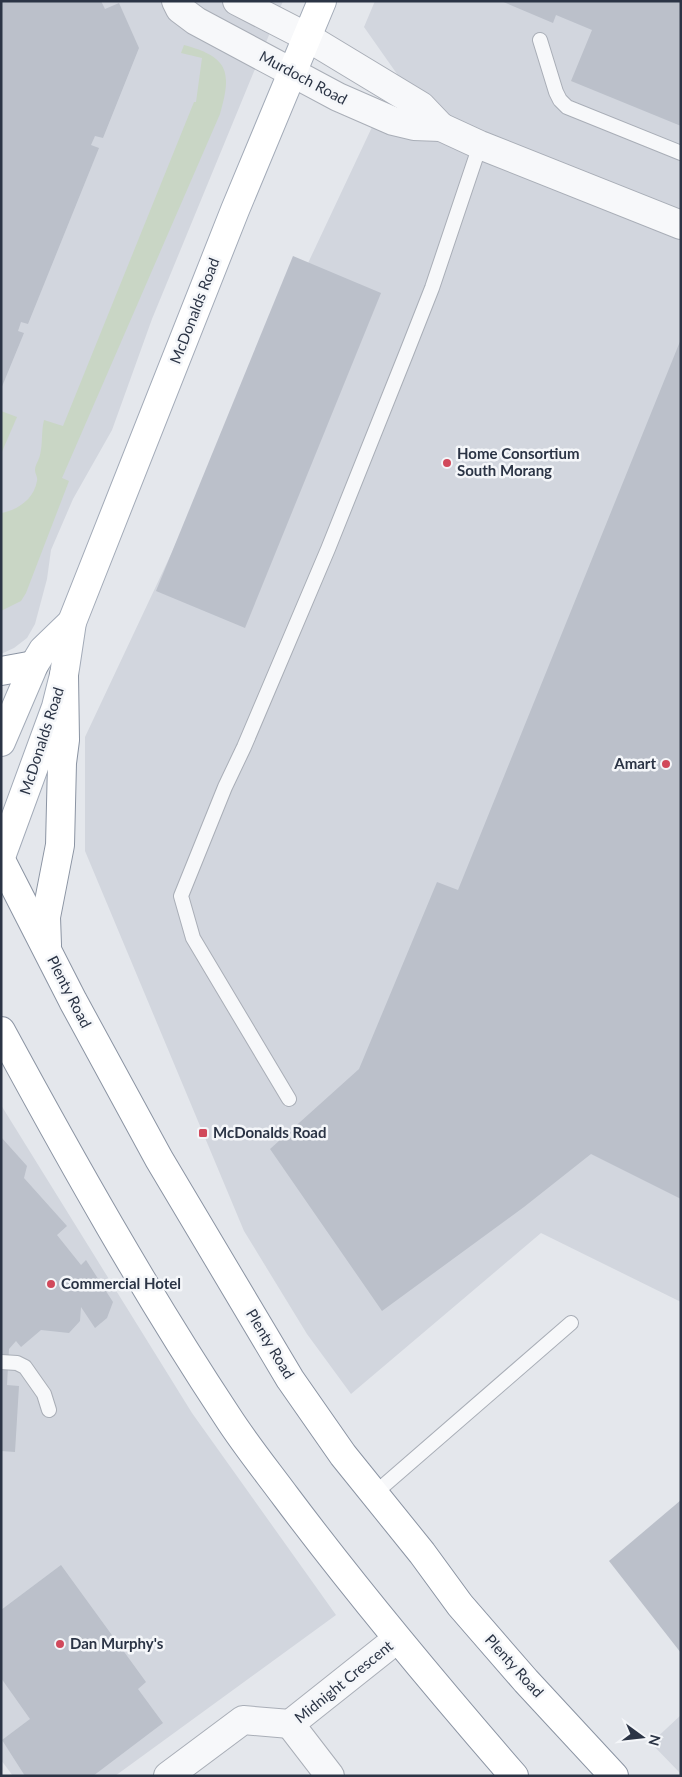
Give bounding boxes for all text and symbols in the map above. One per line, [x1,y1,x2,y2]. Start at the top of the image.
street label: Murdoch Road [256,46,350,108]
street label: McDonalds Road [166,255,223,366]
place label: Home Consortium South Morang [457,444,579,479]
marker: Home Consortium South Morang [441,457,453,469]
street label: McDonalds Road [15,685,67,797]
place label: Amart [613,754,656,772]
marker: Amart [660,758,672,770]
street label: Plenty Road [44,952,96,1031]
place label: McDonalds Road [213,1123,327,1141]
marker: McDonalds Road [197,1127,209,1139]
place label: Commercial Hotel [61,1274,181,1292]
marker: Commercial Hotel [45,1278,57,1290]
street label: Plenty Road [243,1305,299,1382]
street label: Plenty Road [482,1630,548,1701]
place label: Dan Murphy's [70,1634,164,1652]
street label: Midnight Crescent [291,1636,397,1726]
marker: Dan Murphy's [54,1638,66,1650]
north arrow [617,1712,667,1762]
text: N [645,1733,665,1748]

